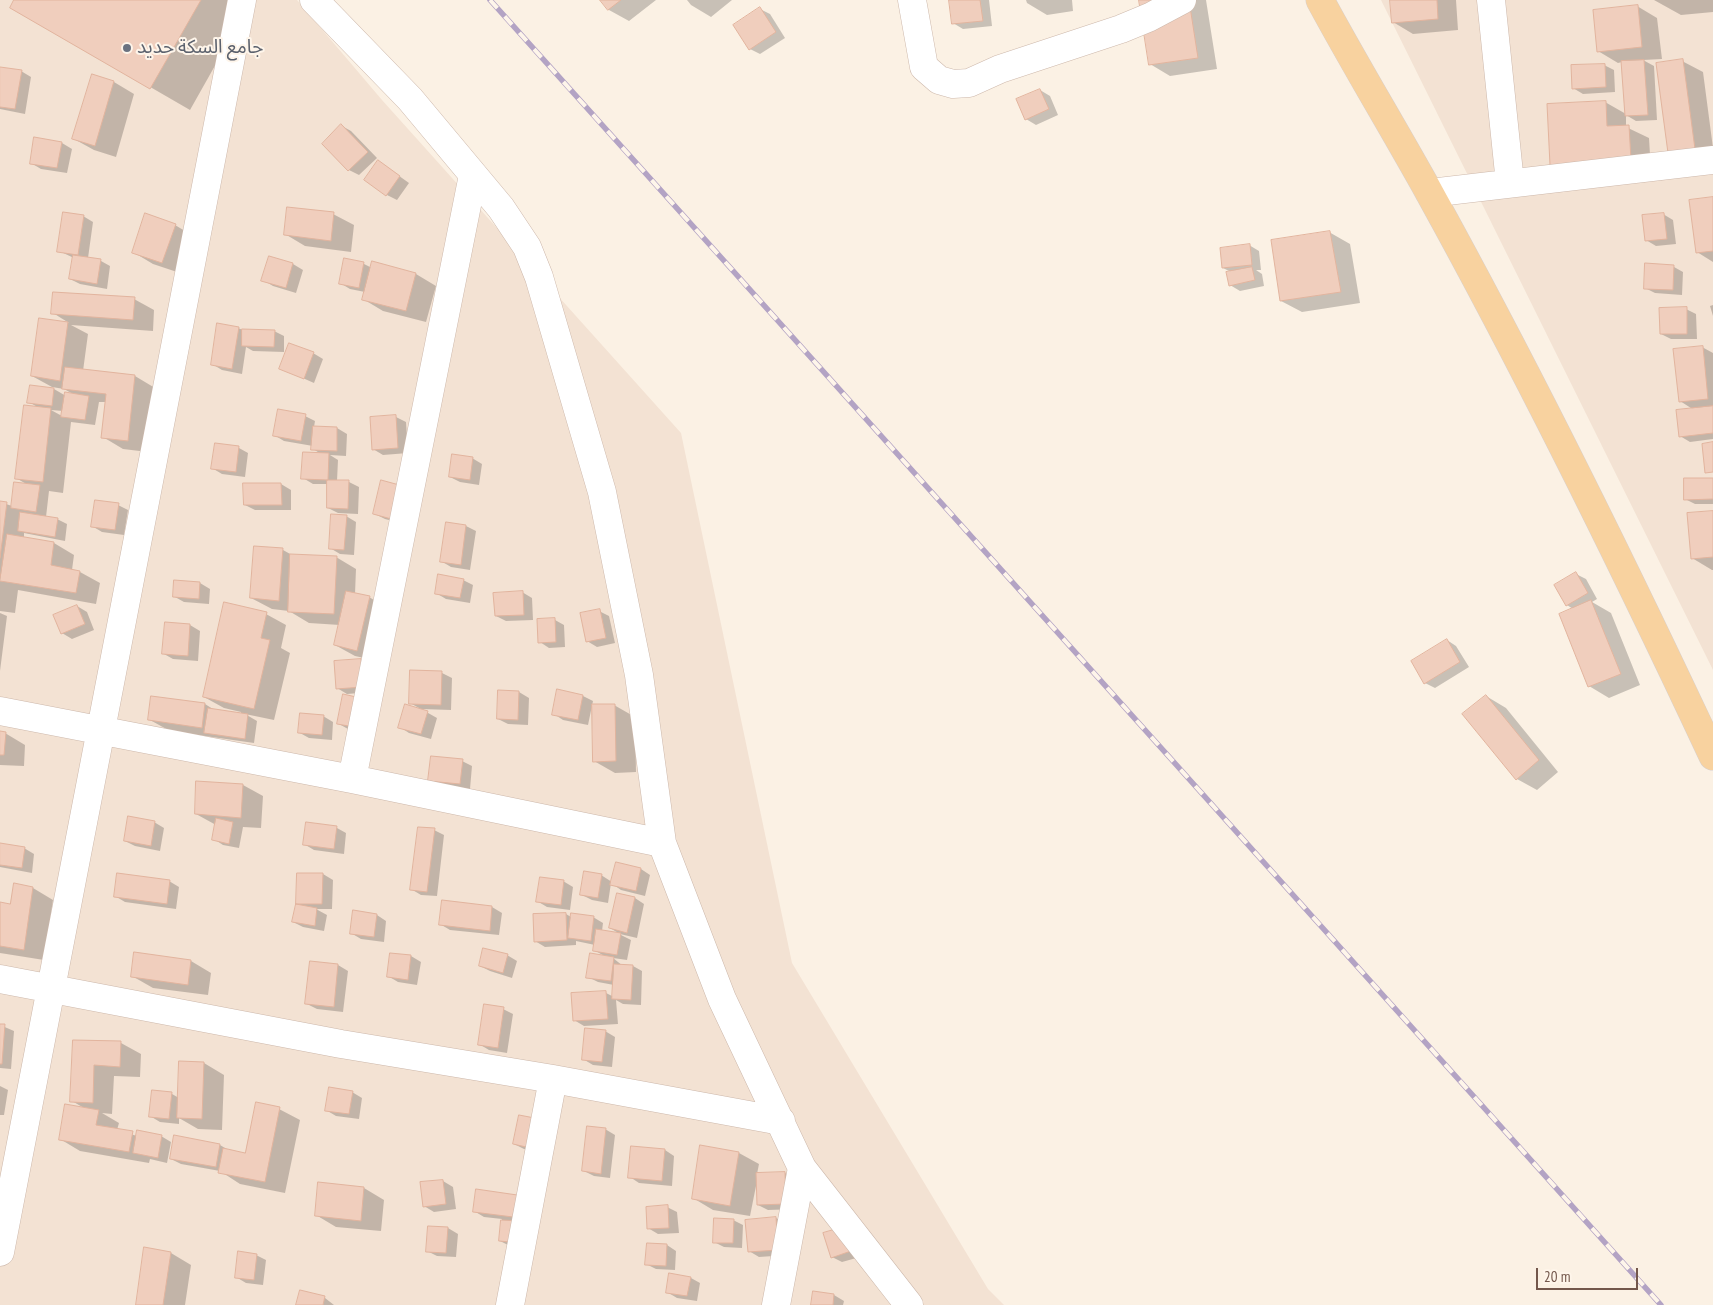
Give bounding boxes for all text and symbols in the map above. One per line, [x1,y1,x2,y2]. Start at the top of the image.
place label: جامع السكة حديد [137,37,263,59]
marker: جامع السكة حديد [121,42,133,54]
scale bar [1538,1258,1640,1290]
text: 20 m [1544,1267,1570,1286]

